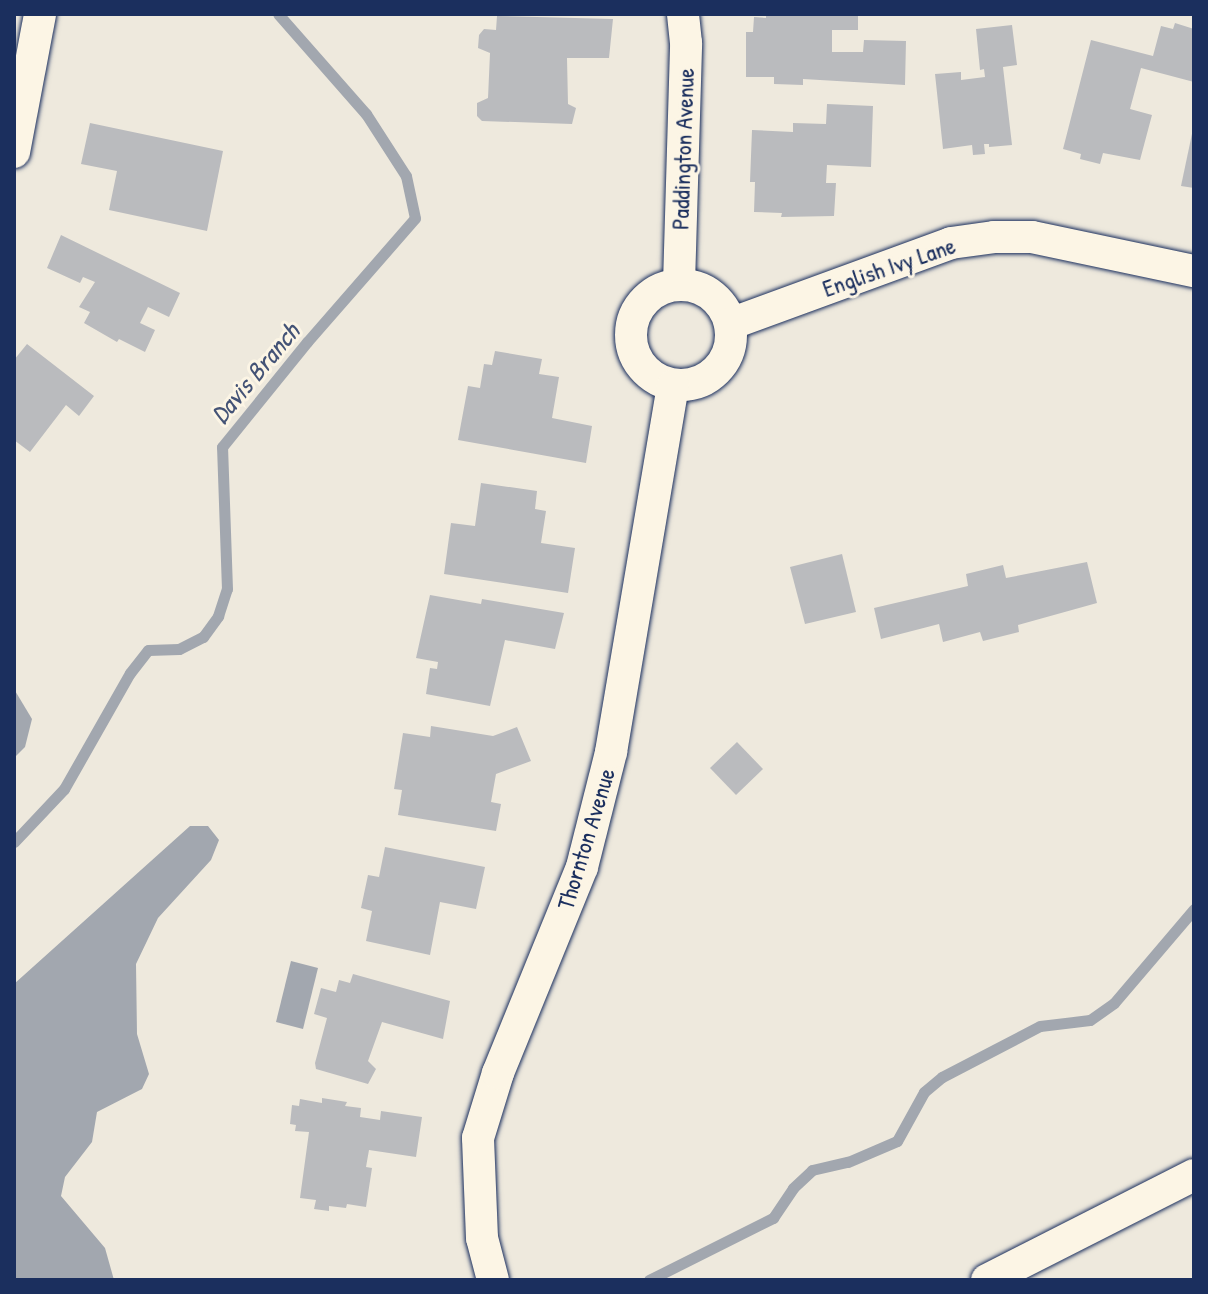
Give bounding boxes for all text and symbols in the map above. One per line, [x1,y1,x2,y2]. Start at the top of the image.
street label: Paddington Avenue [666,68,700,230]
street label: English Ivy Lane [819,231,959,303]
water label: Davis Branch [204,317,306,429]
street label: Thornton Avenue [551,765,621,913]

